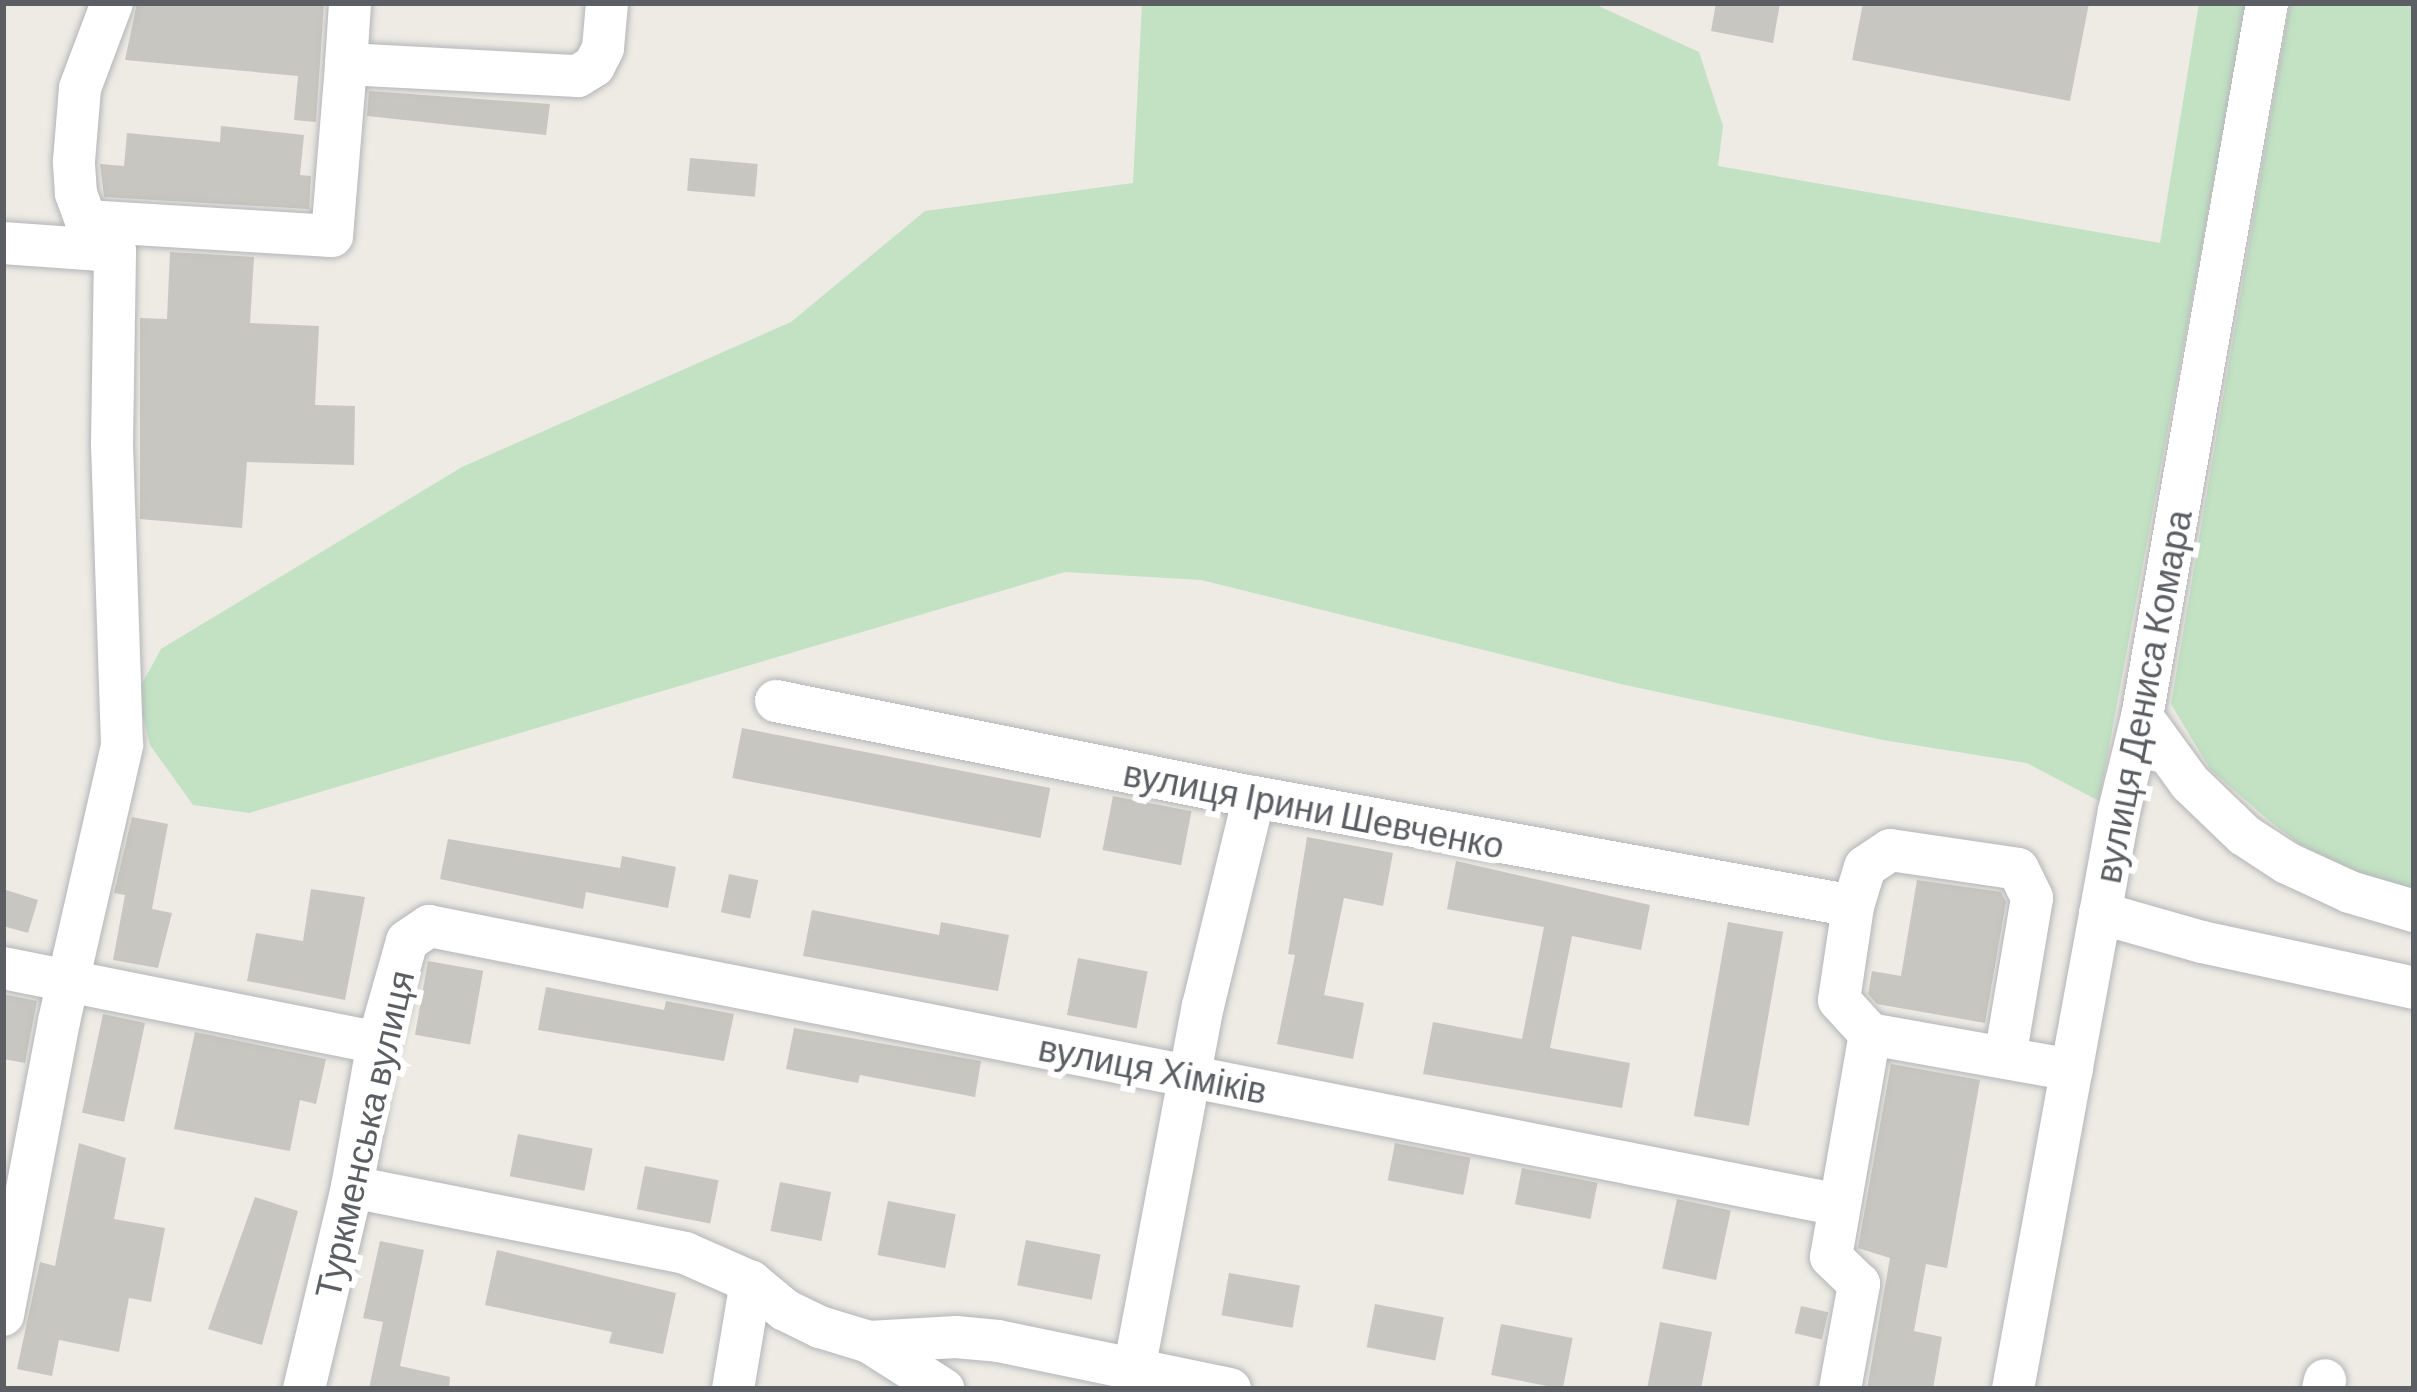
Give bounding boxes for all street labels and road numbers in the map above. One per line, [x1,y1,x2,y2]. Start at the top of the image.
street label: вулиця Дениса Комара [2085,506,2199,886]
street label: вулиця Ірини Шевченко [1120,750,1508,866]
street label: Туркменська вулиця [304,966,422,1302]
street label: вулиця Хіміків [1035,1025,1271,1111]

